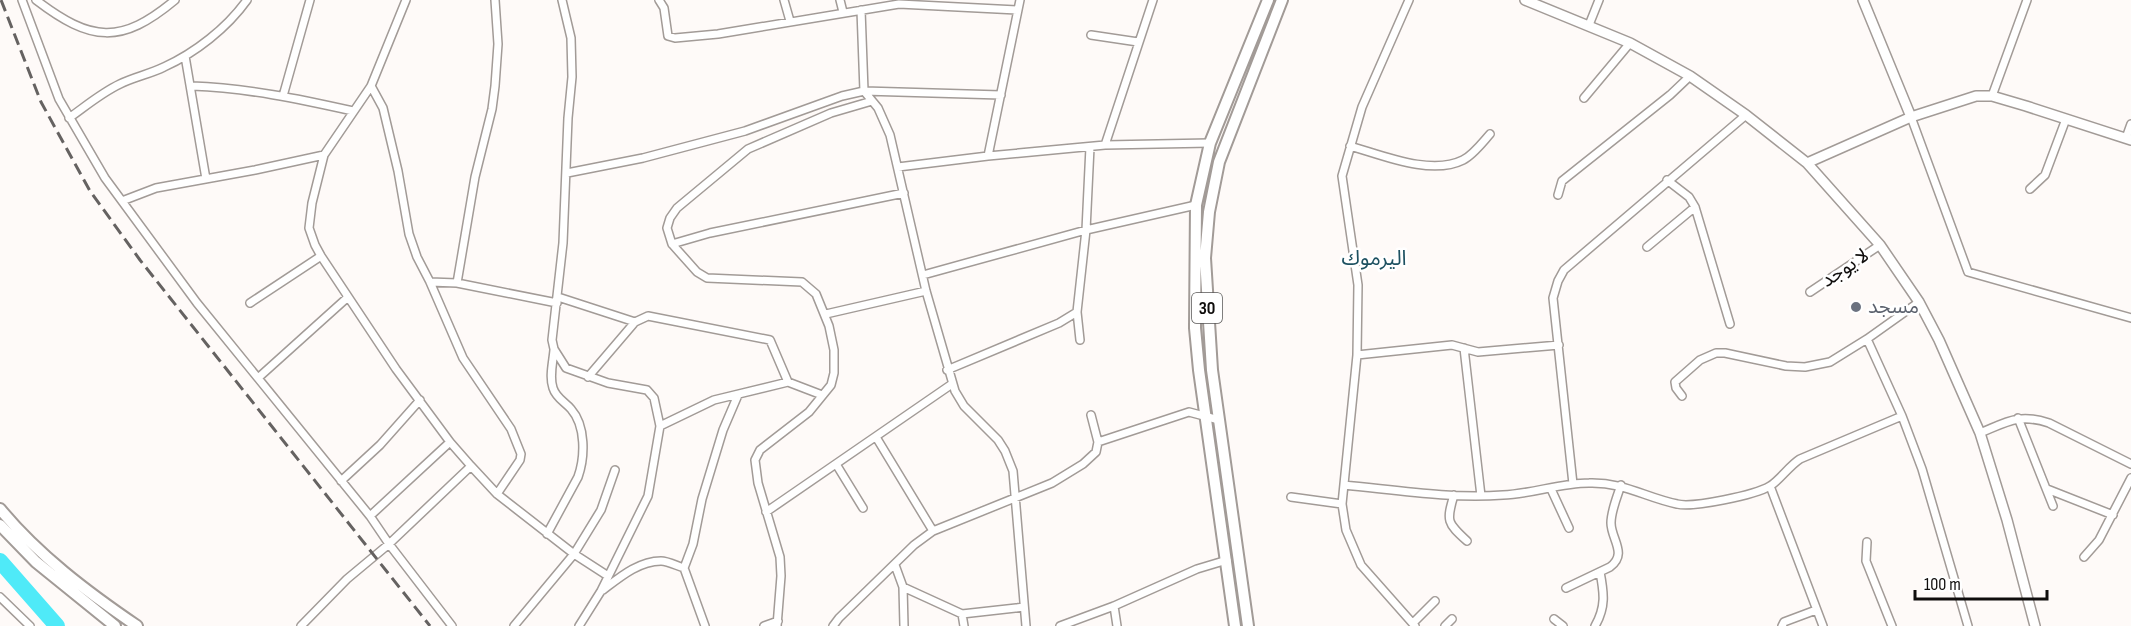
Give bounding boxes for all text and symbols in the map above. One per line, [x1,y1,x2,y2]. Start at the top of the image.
street label: لا يوجد [1816,243,1874,293]
district label: اليرموك [1341,246,1407,271]
road number: 30 [1192,293,1222,323]
place label: مسجد [1868,295,1919,319]
marker: مسجد [1849,300,1863,314]
scale bar [1915,563,2047,601]
text: 100 m [1924,574,1961,595]

